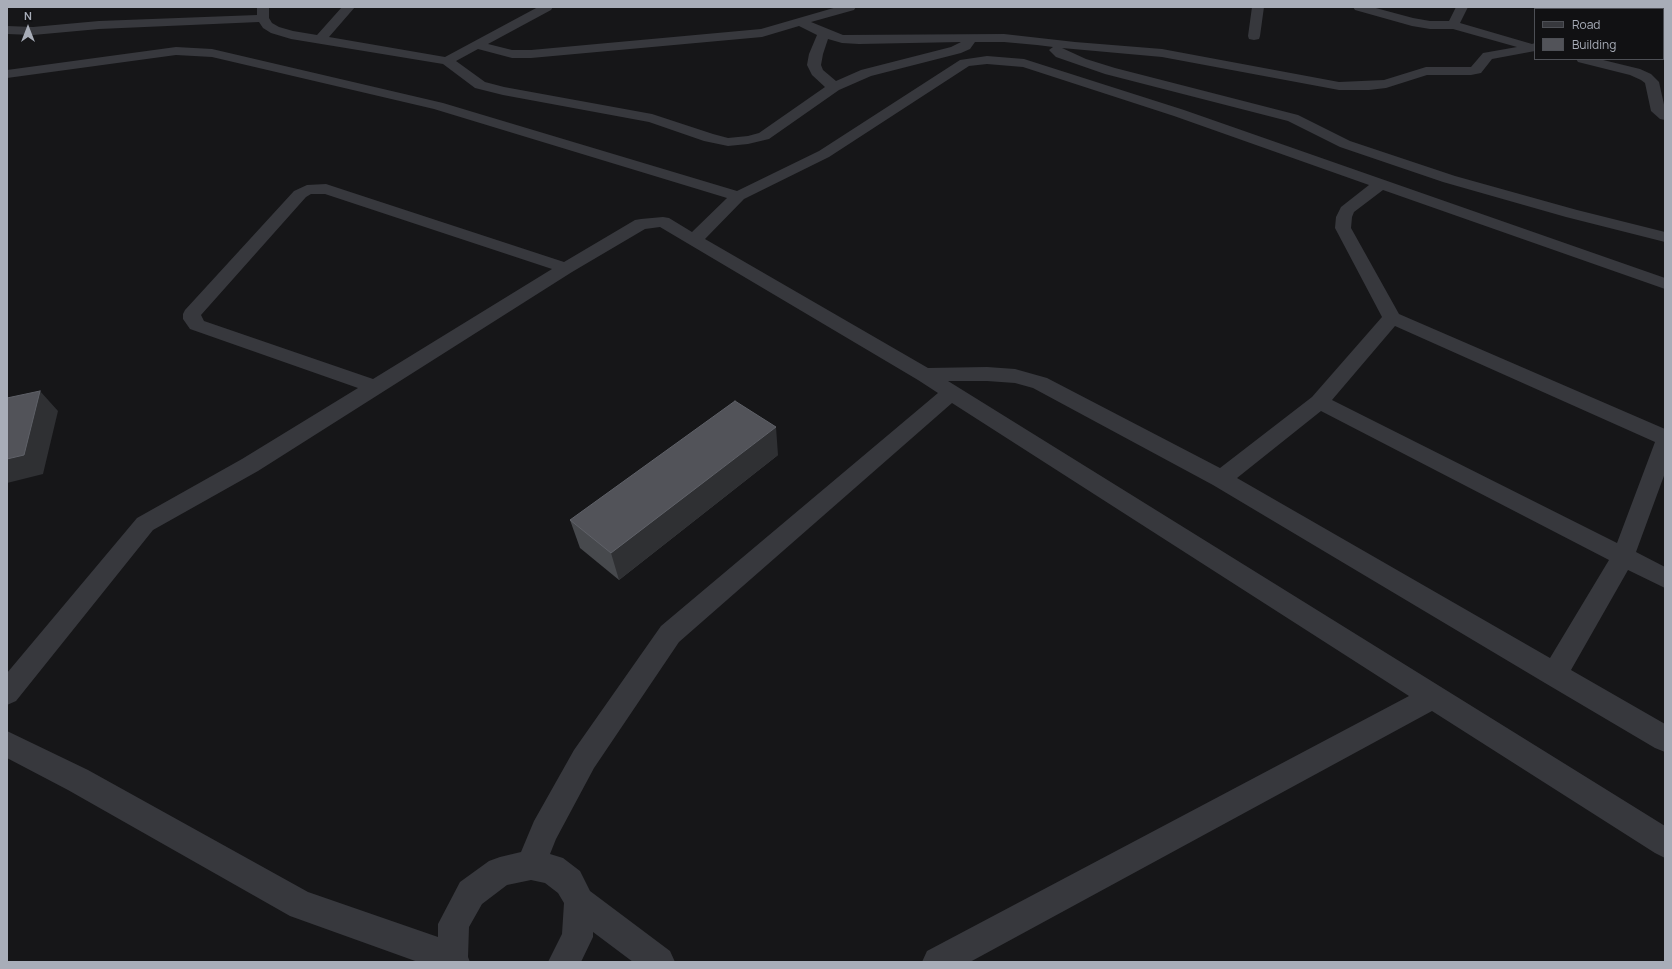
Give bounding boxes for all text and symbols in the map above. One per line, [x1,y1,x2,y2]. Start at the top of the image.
north arrow [8,8,48,48]
text: N [24,8,32,23]
legend [1534,8,1664,60]
text: Road [1572,16,1600,33]
text: Building [1572,36,1616,53]

